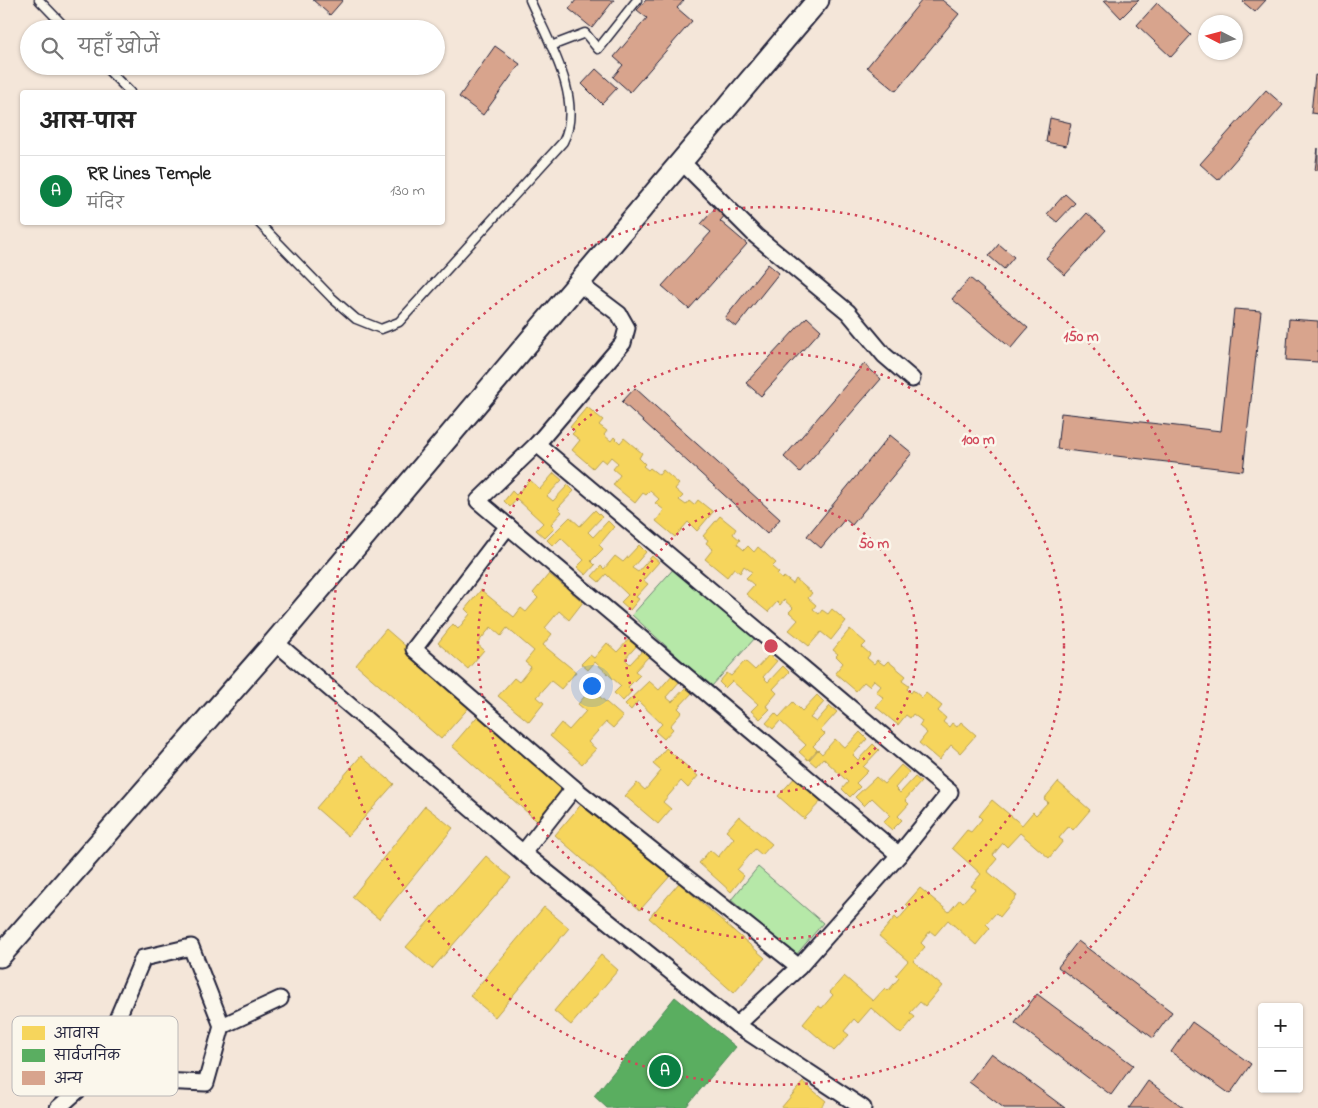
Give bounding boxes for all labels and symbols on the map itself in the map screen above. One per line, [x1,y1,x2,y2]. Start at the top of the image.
north arrow [1198,15,1243,60]
text: 150 m [1063,326,1099,348]
text: 100 m [961,429,995,451]
text: 50 m [859,533,890,555]
centre of rings [762,637,780,655]
your location [579,673,605,699]
legend [12,1016,178,1096]
text: आवास [54,1024,101,1045]
text: सार्वजनिक [53,1044,121,1067]
pin: A [649,1052,681,1090]
text: अन्य [54,1069,84,1090]

